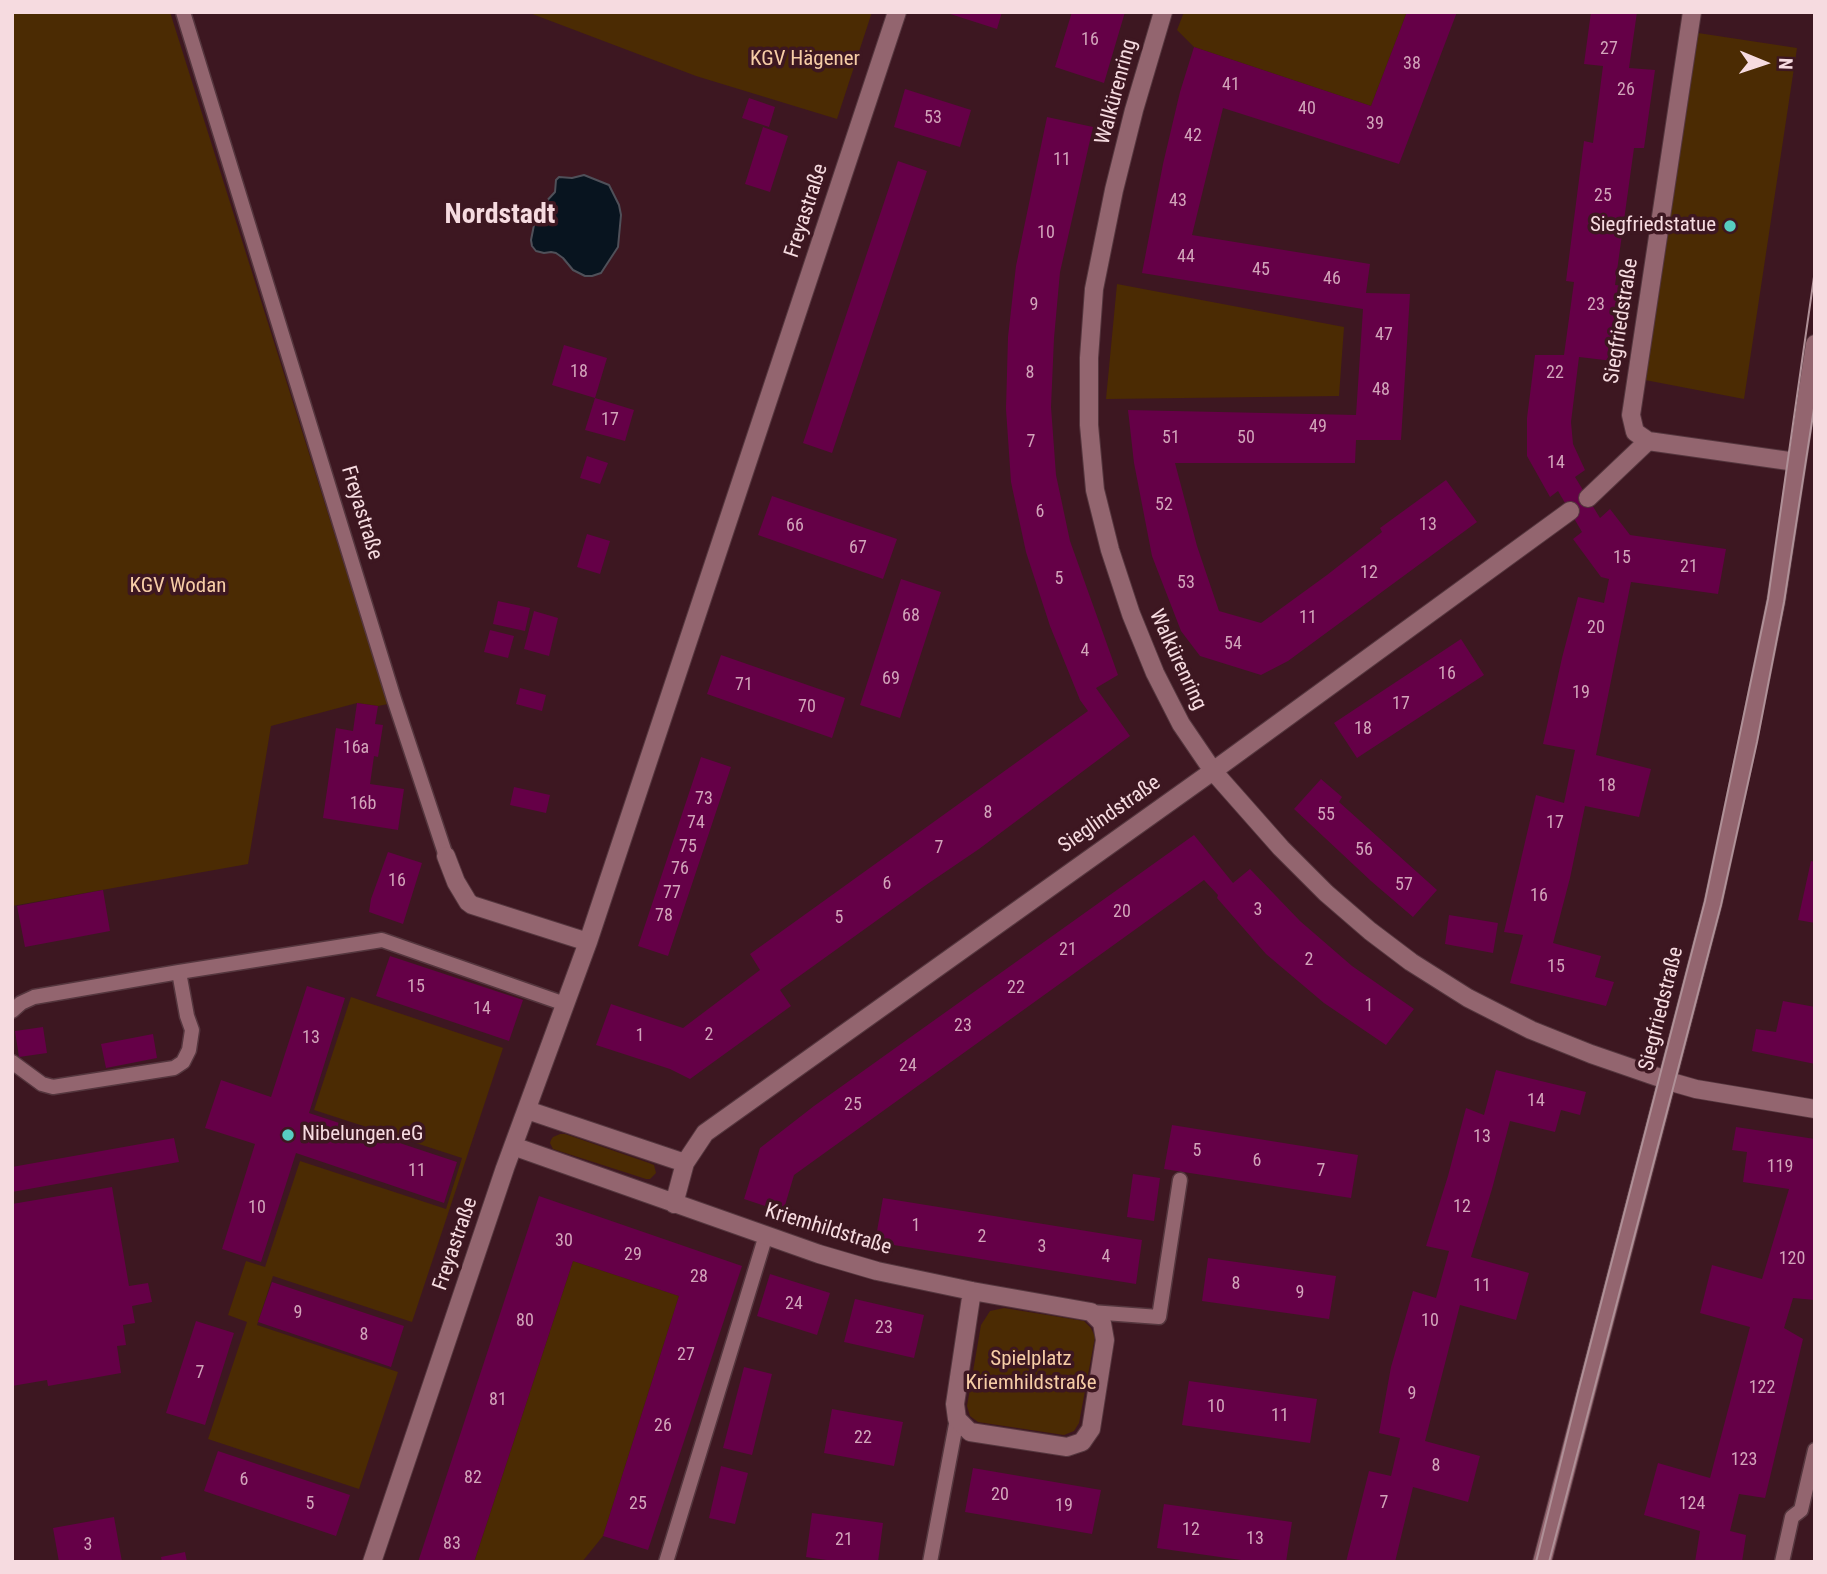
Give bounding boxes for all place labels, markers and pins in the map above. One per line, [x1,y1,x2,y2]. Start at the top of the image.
place label: Siegfriedstatue [1590,213,1716,239]
marker: Siegfriedstatue [1722,218,1738,234]
place label: Nibelungen.eG [302,1122,423,1148]
marker: Nibelungen.eG [280,1127,296,1143]

